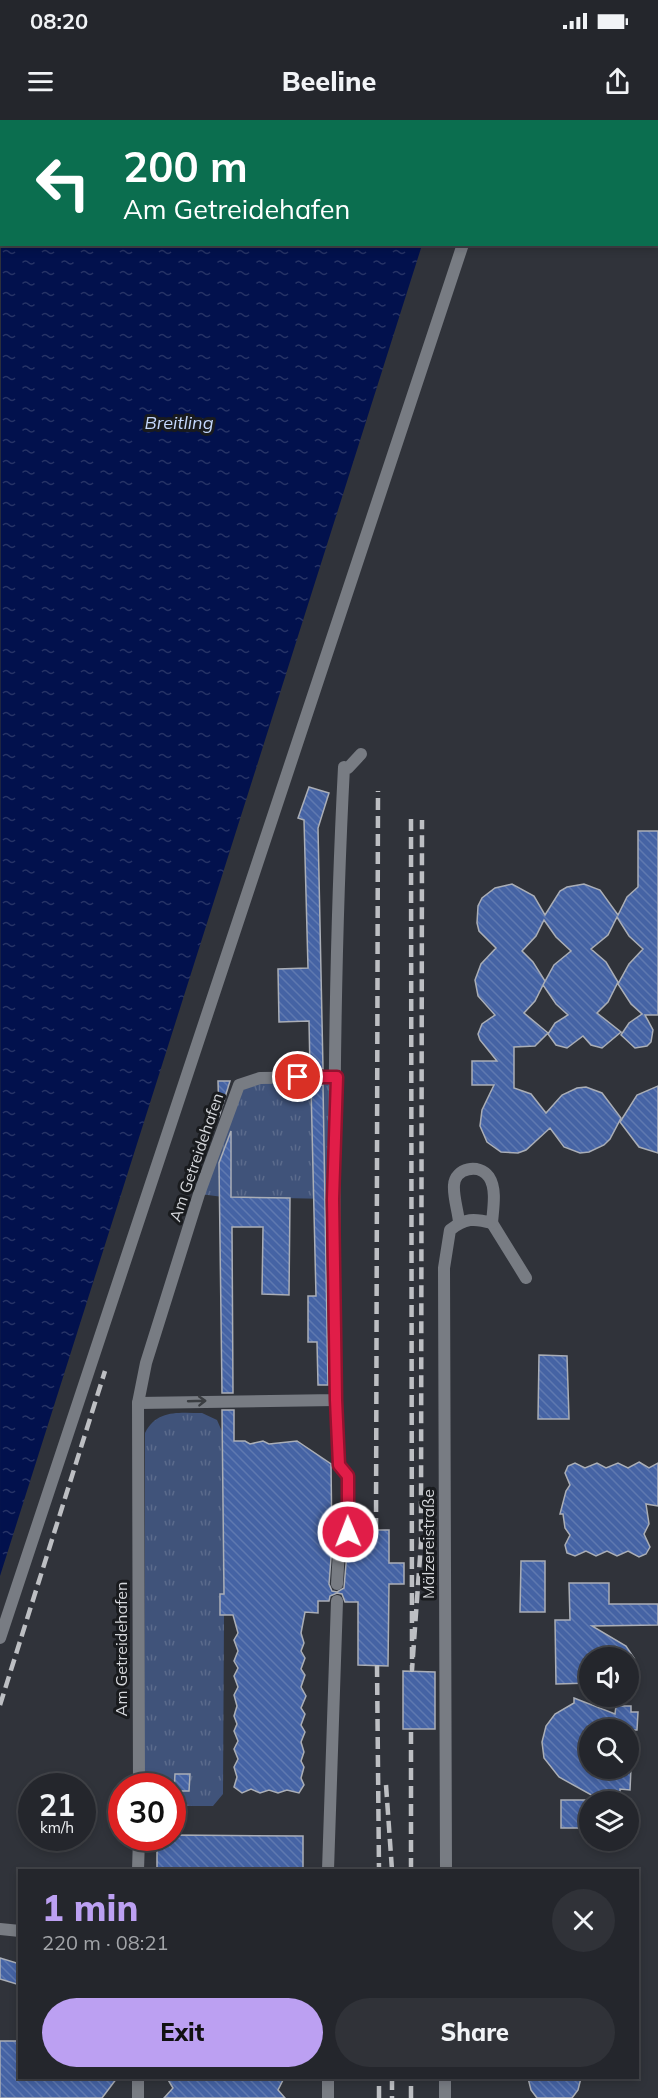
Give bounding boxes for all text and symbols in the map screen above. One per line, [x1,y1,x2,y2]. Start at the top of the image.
text: 08:20 [30,7,88,35]
text: Beeline [282,64,376,98]
icon: menu [24,65,57,98]
icon: share [601,65,634,98]
text: 200 m [123,140,248,193]
icon: left [24,144,102,222]
text: Am Getreidehafen [123,192,350,226]
water label: Breitling [144,411,214,434]
pin [272,1051,323,1102]
icon: arrive [281,1060,314,1093]
street label: Am Getreidehafen [165,1090,227,1224]
one-way arrow [186,1395,206,1407]
street label: Mälzereistraße [418,1489,438,1599]
position arrow [316,1500,380,1564]
street label: Am Getreidehafen [111,1582,131,1716]
map controls [579,1647,639,1851]
button: sound [579,1647,639,1707]
button: search [579,1719,639,1779]
speed limit sign: 30 [108,1773,186,1851]
text: 21 [39,1786,75,1824]
button: layers [579,1791,639,1851]
text: km/h [40,1818,74,1837]
text: 1 min [42,1885,138,1930]
button: close [552,1889,615,1952]
text: 220 m · 08:21 [42,1930,168,1955]
button: Exit [42,1998,323,2067]
button: Share [335,1998,615,2067]

